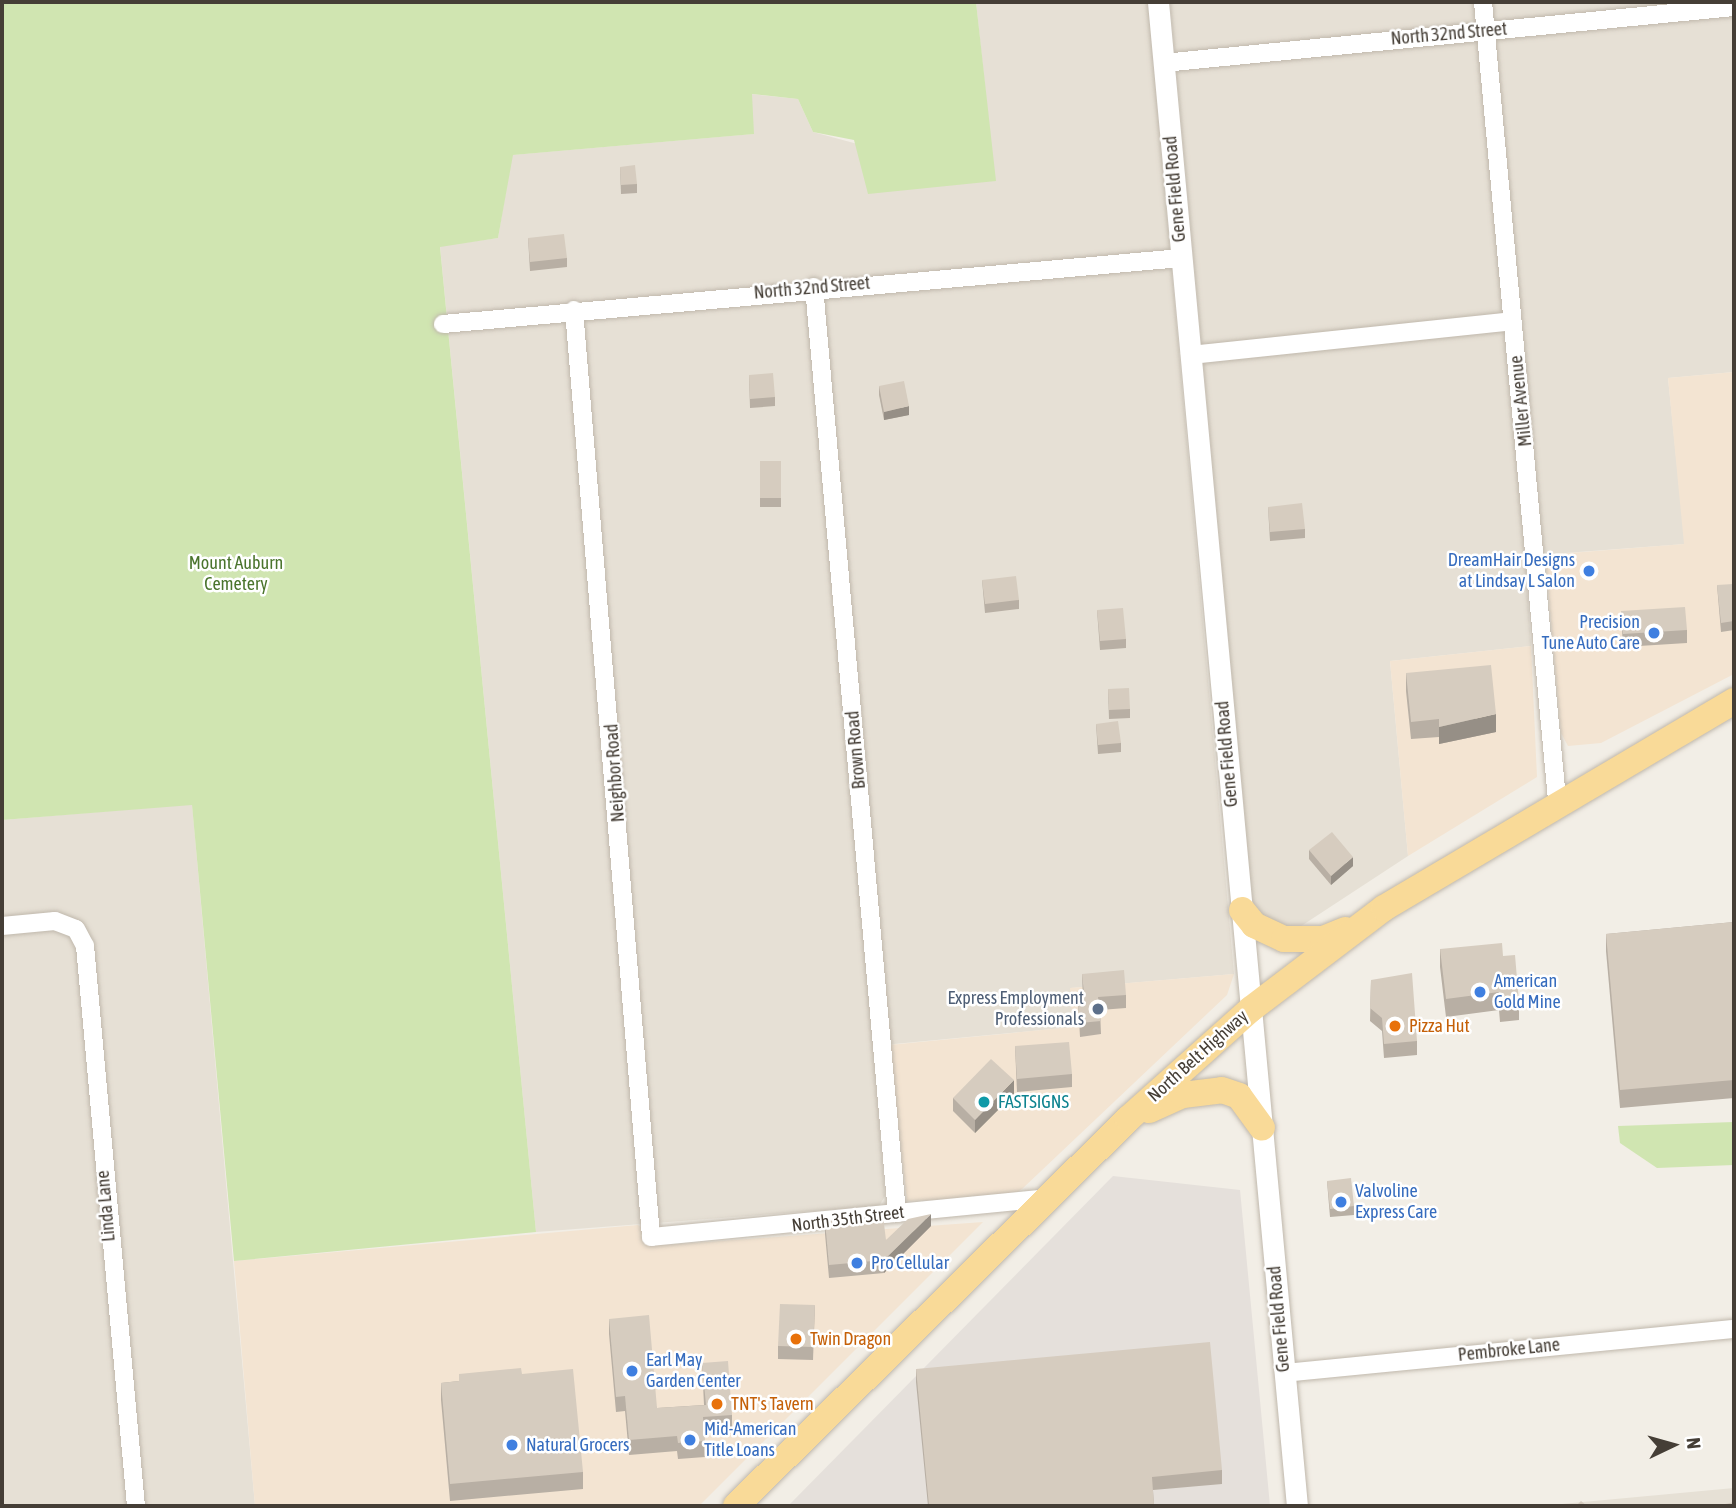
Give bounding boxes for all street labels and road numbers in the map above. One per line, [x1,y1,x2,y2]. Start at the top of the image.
street label: North 32nd Street [1390,18,1508,50]
street label: Gene Field Road [1160,135,1190,243]
street label: North 32nd Street [753,272,871,304]
street label: Miller Avenue [1505,354,1537,448]
street label: Gene Field Road [1212,700,1242,808]
street label: Brown Road [842,710,870,790]
street label: Neighbor Road [601,723,629,823]
street label: North Belt Highway [1144,1005,1252,1107]
street label: Linda Lane [92,1169,120,1243]
street label: North 35th Street [790,1201,906,1237]
street label: Gene Field Road [1264,1265,1294,1373]
street label: Pembroke Lane [1457,1334,1561,1366]

